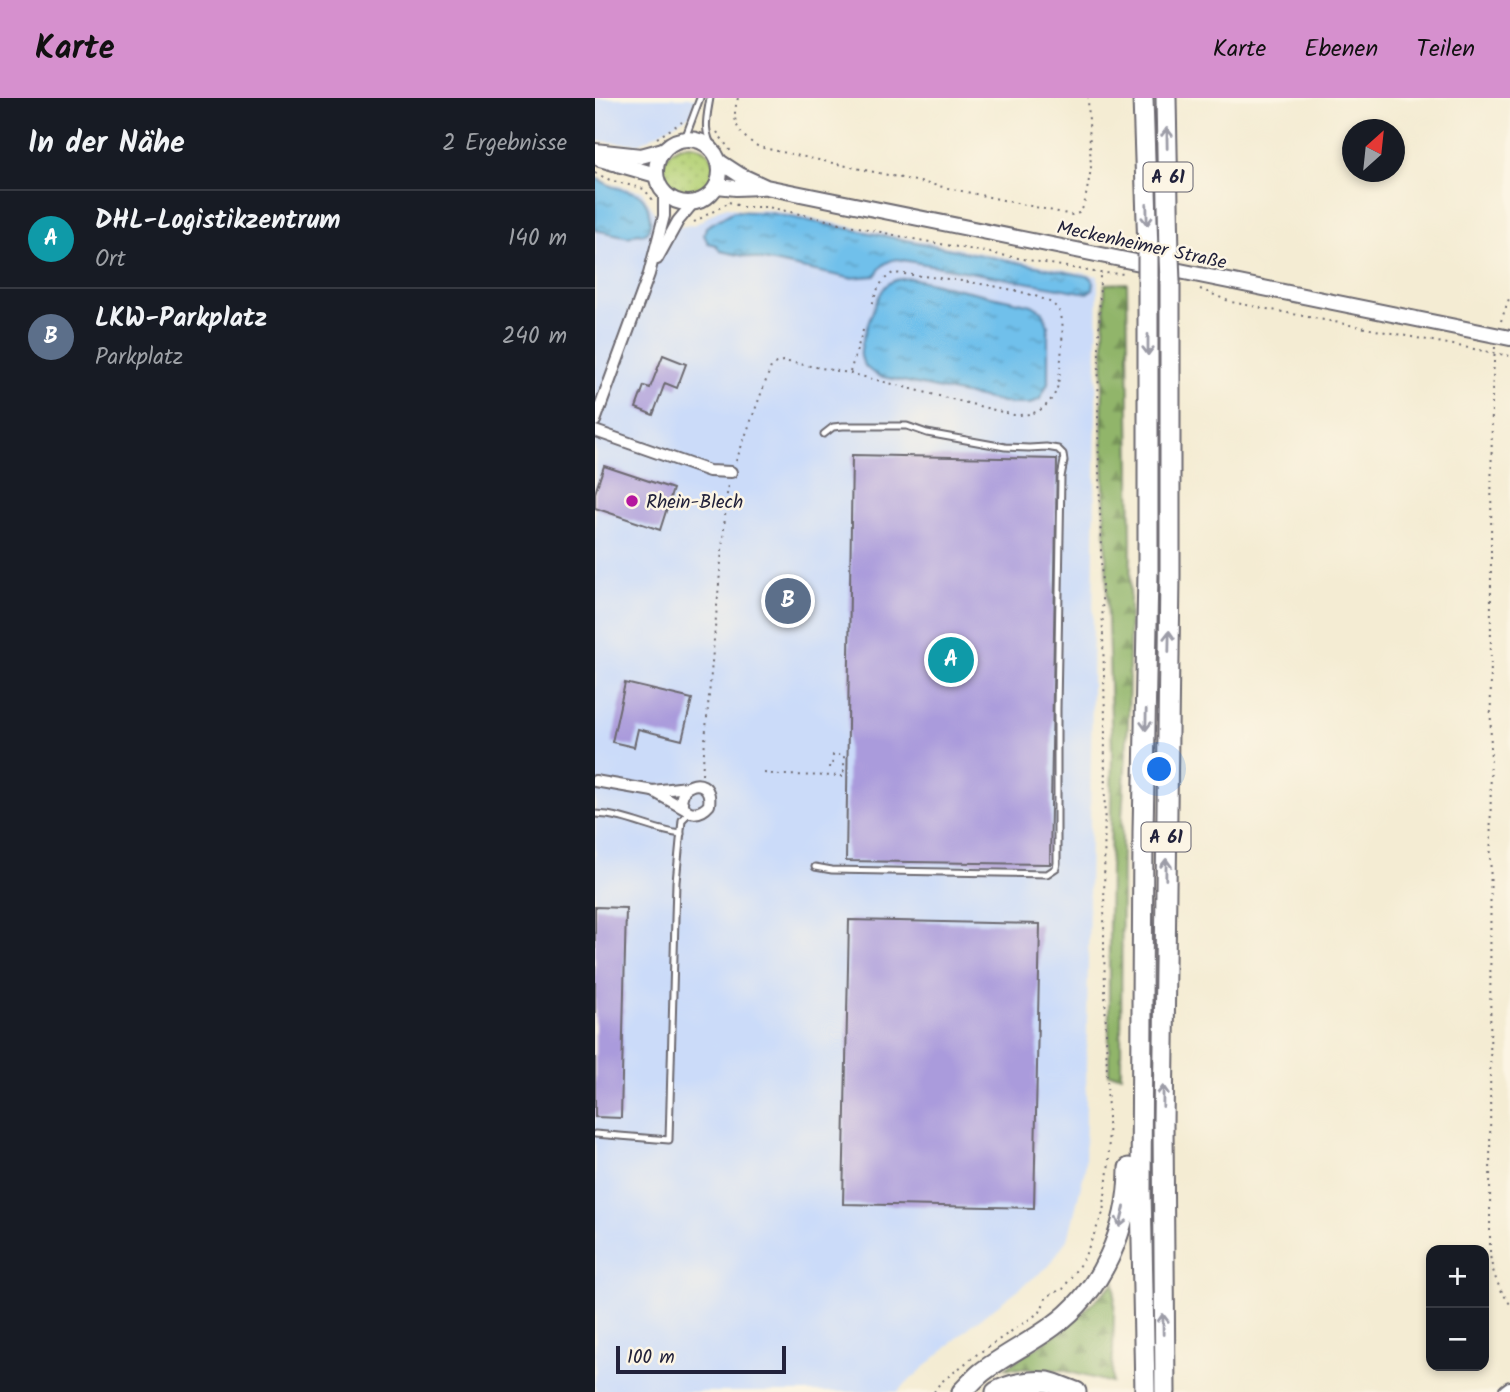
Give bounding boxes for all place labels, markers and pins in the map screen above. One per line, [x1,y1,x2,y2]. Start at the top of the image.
place label: Rhein-Blech [646,488,743,518]
marker: Rhein-Blech [624,493,640,509]
pin: B [765,575,811,627]
pin: A [928,634,974,686]

